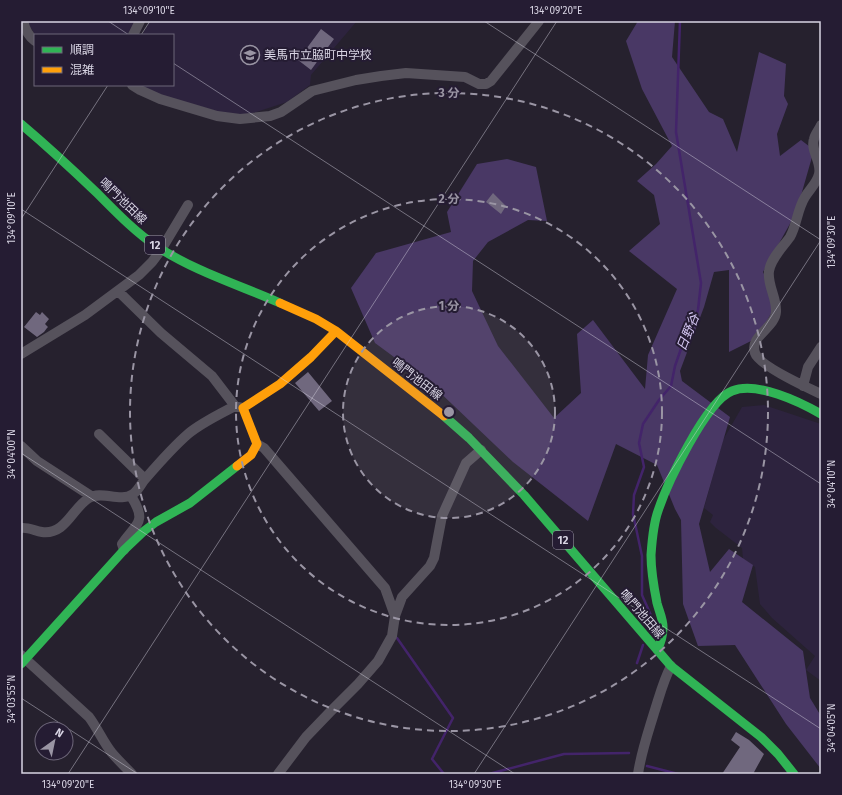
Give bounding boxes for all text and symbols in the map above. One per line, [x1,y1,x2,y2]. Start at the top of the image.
text: 134°09'10"E [123,5,175,17]
text: 134°09'20"E [530,5,582,17]
legend [34,34,174,86]
text: 順調 [70,43,94,57]
school or university icon: 美馬市立脇町中学校 [239,44,261,66]
place label: 美馬市立脇町中学校 [264,48,372,62]
text: 混雑 [70,63,94,77]
text: 3 分 [437,86,460,100]
street label: 鳴門池田線 [97,175,149,227]
text: 134°09'10"E [6,192,18,244]
text: 2 分 [438,192,460,206]
text: 134°09'30"E [826,216,838,268]
road number: 12 [145,236,165,254]
text: 1 分 [439,299,459,313]
water label: 日野谷 [674,310,703,353]
street label: 鳴門池田線 [389,355,445,403]
centre of rings [442,405,456,419]
text: 34°04'00"N [6,429,18,479]
text: 34°04'10"N [826,460,838,508]
road number: 12 [553,531,573,549]
street label: 鳴門池田線 [617,587,667,641]
text: 34°03'55"N [6,675,18,723]
text: 34°04'05"N [826,703,838,753]
north arrow [34,721,74,761]
text: N [53,726,66,740]
text: 134°09'20"E [42,779,94,791]
text: 134°09'30"E [449,779,501,791]

